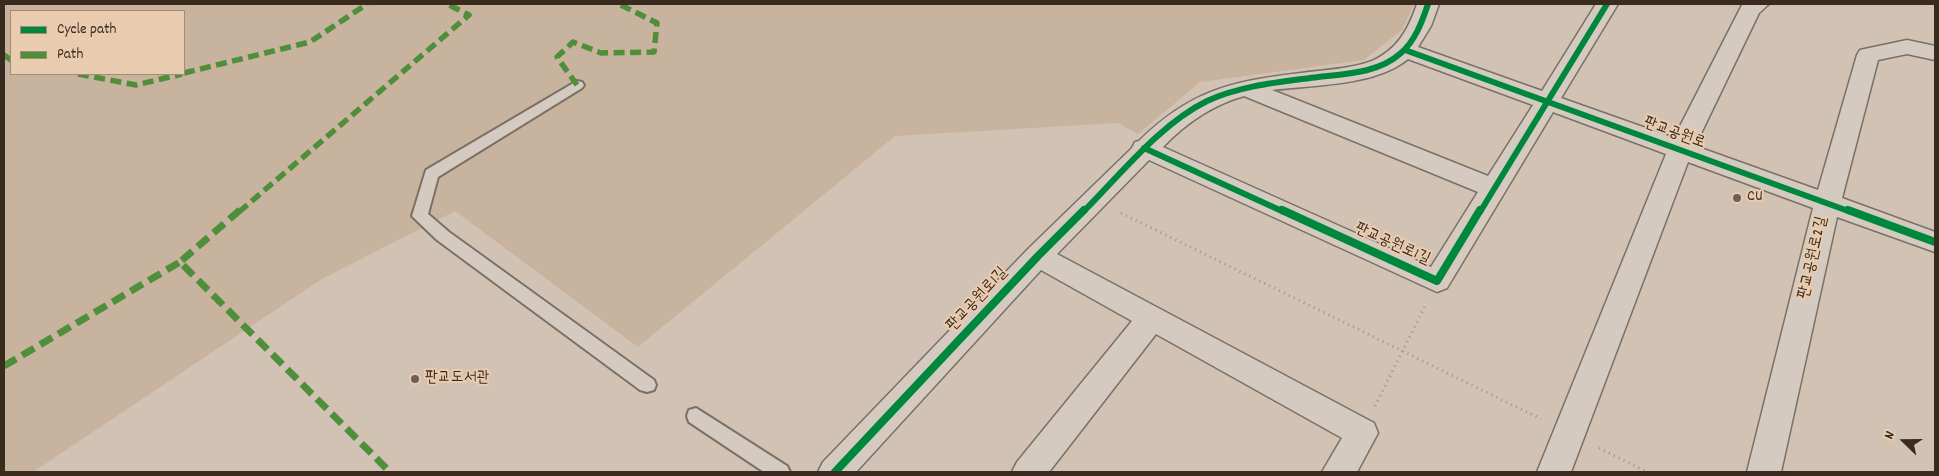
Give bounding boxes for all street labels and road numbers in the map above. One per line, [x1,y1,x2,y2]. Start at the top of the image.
street label: 판교공원로 [1640,114,1708,154]
street label: 판교공원로2길 [1795,215,1833,301]
street label: 판교공원로1길 [1351,220,1433,270]
street label: 판교공원로1길 [943,264,1013,336]

